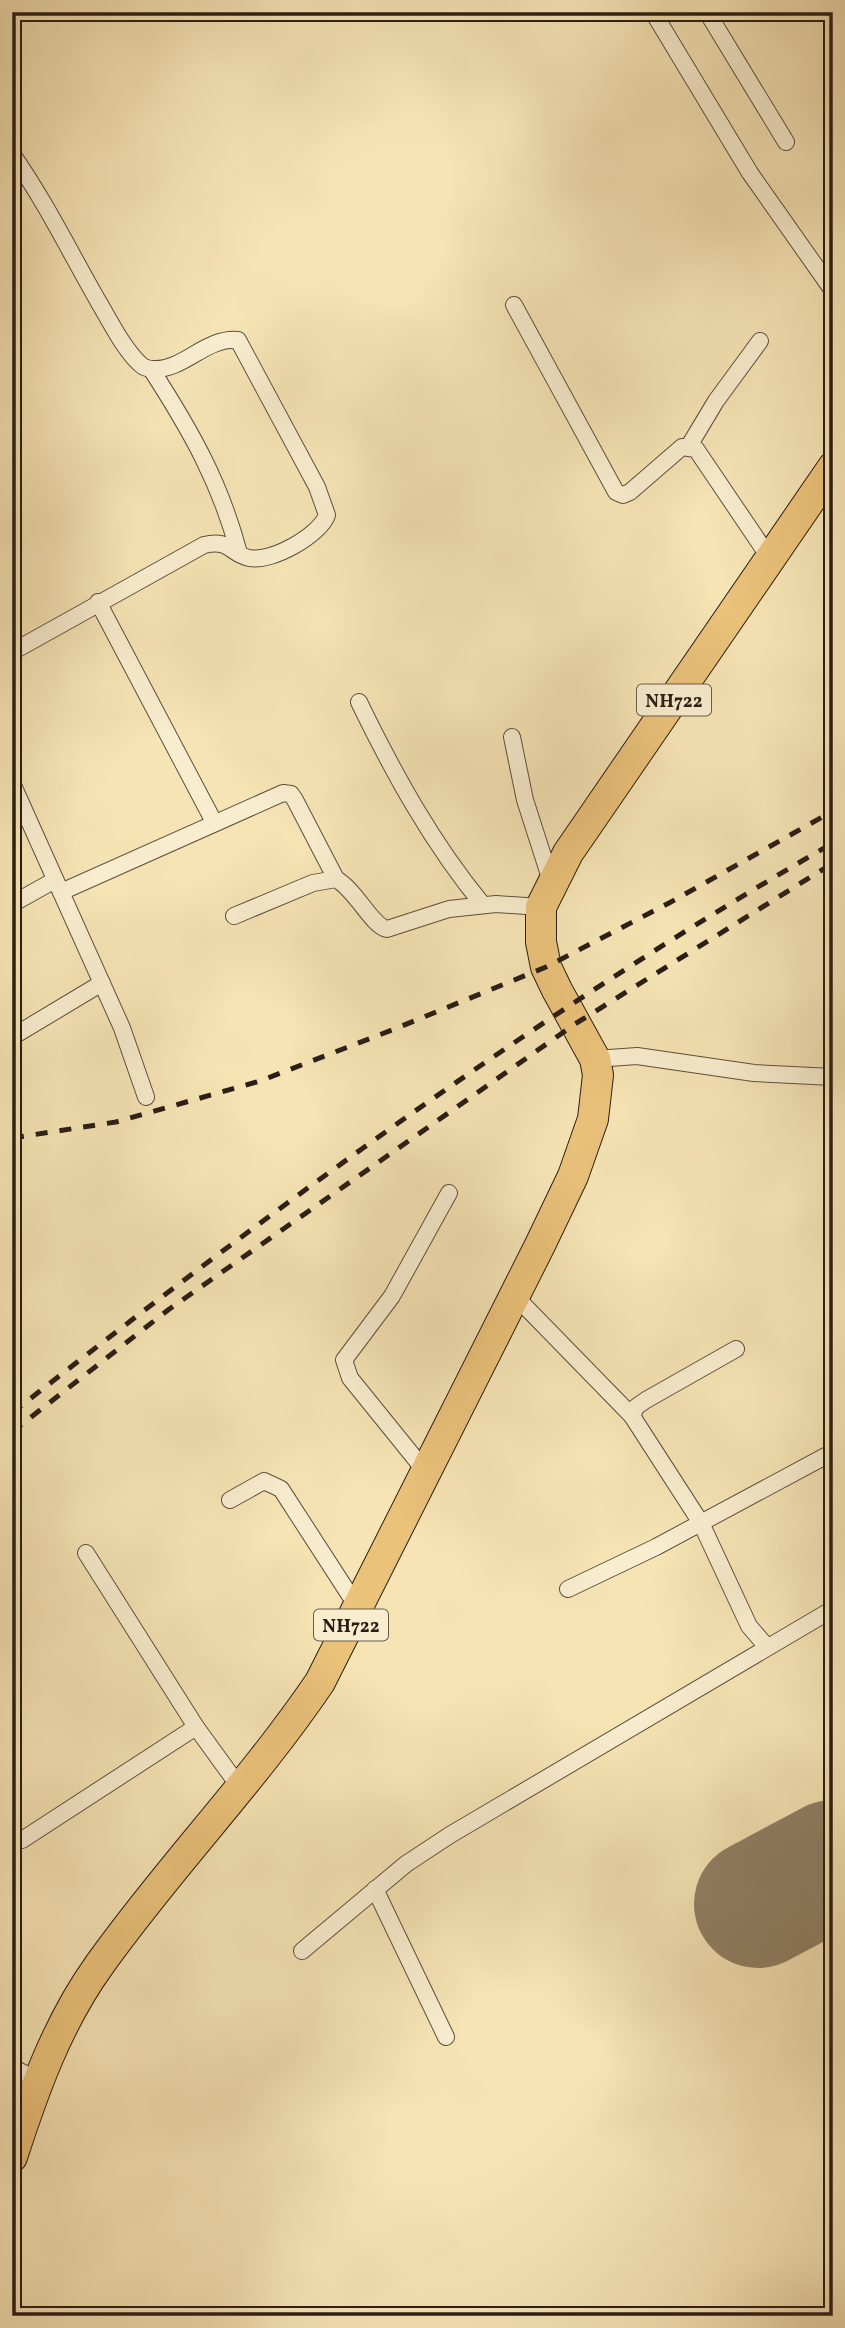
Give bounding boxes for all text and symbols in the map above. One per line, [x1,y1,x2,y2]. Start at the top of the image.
road number: NH722 [637,684,711,716]
road number: NH722 [314,1610,388,1640]

